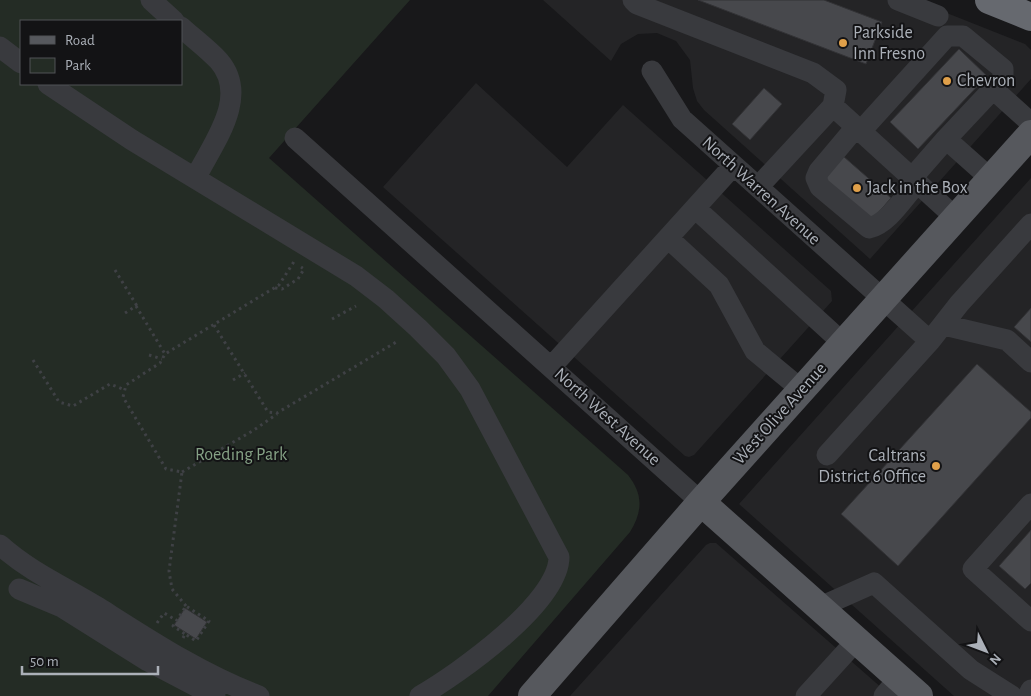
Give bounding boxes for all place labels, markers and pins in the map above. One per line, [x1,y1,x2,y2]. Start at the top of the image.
place label: Parkside Inn Fresno [853,24,925,63]
marker: Parkside Inn Fresno [837,37,849,49]
place label: Chevron [957,72,1015,90]
marker: Chevron [941,75,953,87]
place label: Jack in the Box [867,179,968,197]
marker: Jack in the Box [851,182,863,194]
place label: Caltrans District 6 Office [818,447,926,486]
marker: Caltrans District 6 Office [930,460,942,472]

